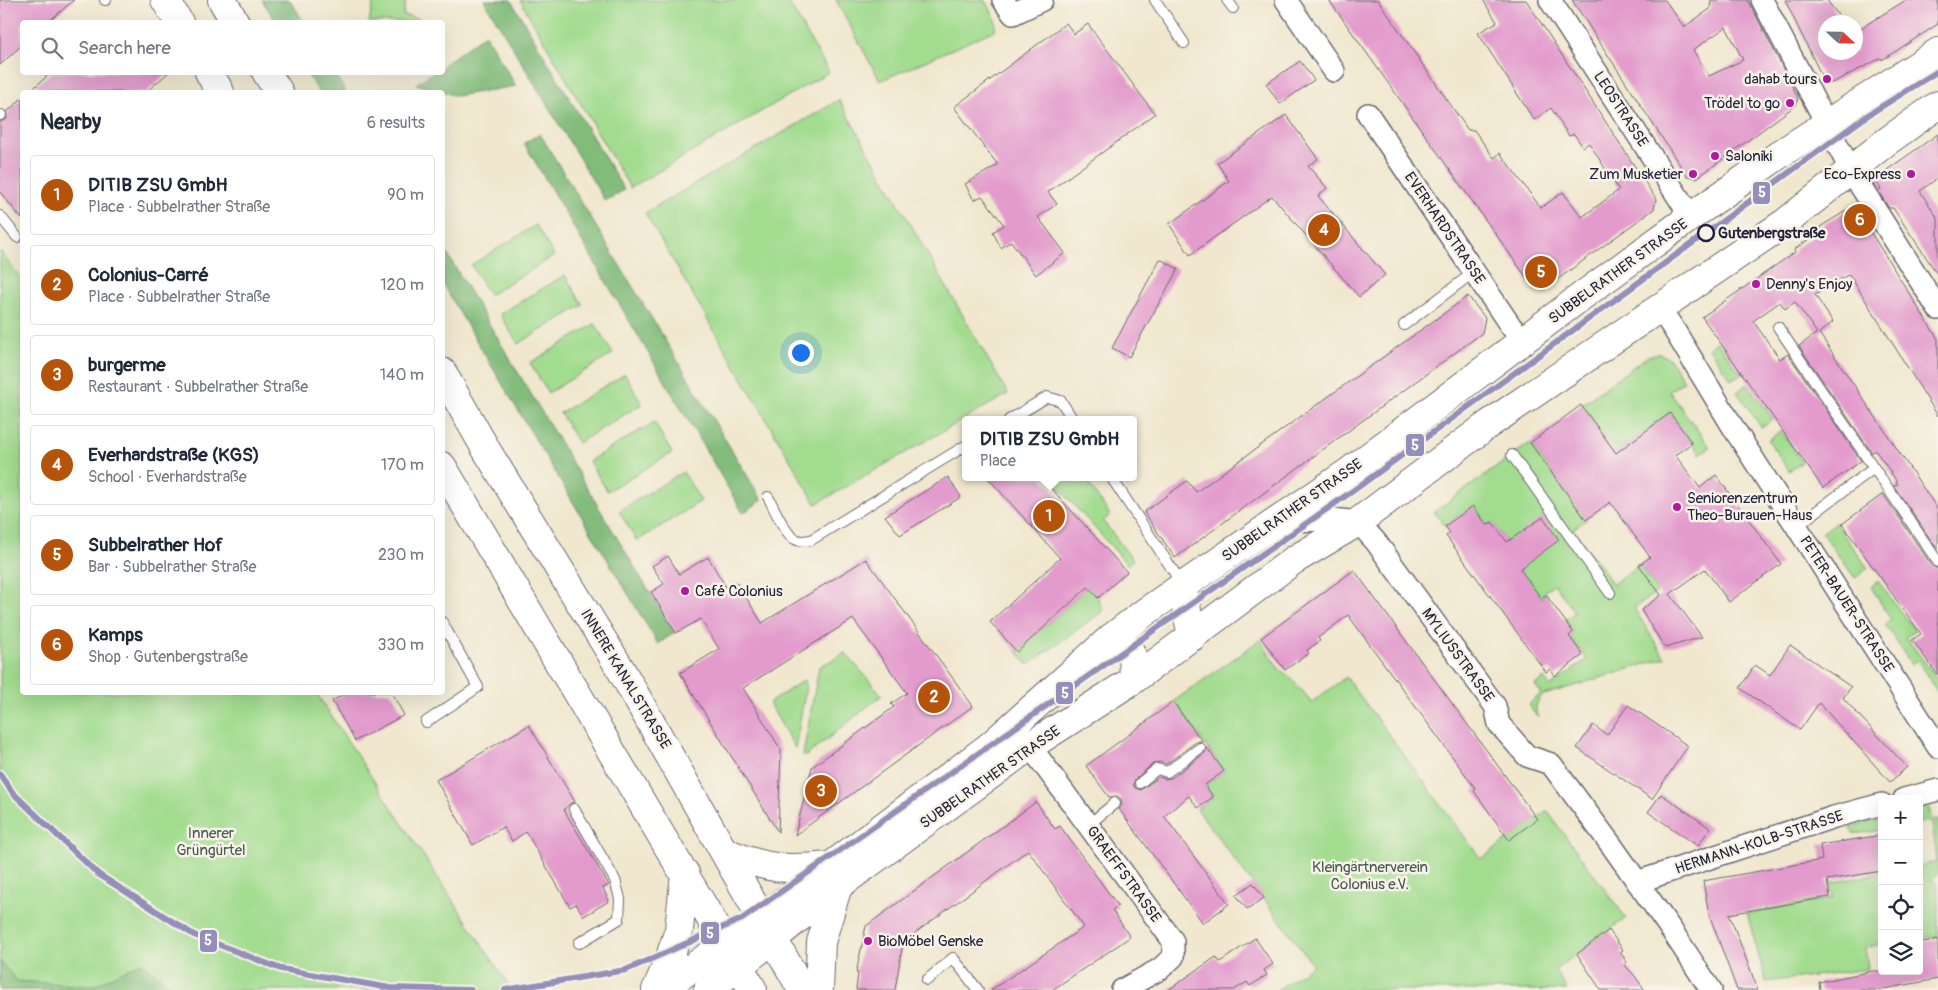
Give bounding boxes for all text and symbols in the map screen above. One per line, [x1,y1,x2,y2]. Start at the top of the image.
north arrow [1818,15,1863,60]
search box [20,20,445,75]
icon: search [38,34,66,62]
text: Search here [78,36,171,60]
street label: LEOSTRASSE [1589,68,1652,151]
place label: dahab tours [1744,70,1817,89]
marker: dahab tours [1821,73,1833,85]
place label: Trödel to go [1704,94,1780,113]
marker: Trödel to go [1784,97,1796,109]
text: Nearby [40,109,101,136]
text: 6 results [367,113,425,133]
place label: Saloniki [1725,147,1773,166]
marker: Saloniki [1709,150,1721,162]
place label: Zum Musketier [1589,165,1684,184]
place label: Eco-Express [1824,165,1901,184]
marker: Zum Musketier [1687,168,1699,180]
marker: Eco-Express [1905,168,1917,180]
street label: EVERHARDSTRASSE [1400,169,1489,288]
text: DITIB ZSU GmbH [88,173,228,197]
line badge: 5 [1752,181,1771,205]
text: 5 [1758,184,1766,201]
text: 1 [54,185,60,205]
text: 90 m [387,185,424,205]
text: Place · Subbelrather Straße [88,197,270,217]
pin: 6 [1844,201,1876,239]
pin: 4 [1308,211,1340,249]
street label: SUBBELRATHER STRASSE [1545,214,1692,328]
marker: Gutenbergstraße [1697,224,1715,242]
place label: Gutenbergstraße [1718,224,1826,243]
pin: 5 [1525,253,1557,291]
text: Colonius-Carré [88,263,209,287]
text: 2 [53,275,61,295]
text: 120 m [380,275,424,295]
place label: Denny's Enjoy [1766,275,1853,294]
marker: Denny's Enjoy [1750,278,1762,290]
text: Place · Subbelrather Straße [88,287,270,307]
your location [788,340,814,366]
text: burgerme [88,353,166,377]
text: 3 [53,365,61,385]
text: 140 m [380,365,424,385]
text: Restaurant · Subbelrather Straße [88,377,308,397]
popup [962,416,1137,481]
text: DITIB ZSU GmbH [980,427,1119,451]
line badge: 5 [1405,433,1425,457]
text: 5 [1411,437,1419,454]
text: Everhardstraße (KGS) [88,443,260,467]
text: Place [980,451,1016,471]
street label: SUBBELRATHER STRASSE [1218,454,1366,566]
text: 4 [52,455,62,475]
text: 170 m [381,455,424,475]
text: School · Everhardstraße [88,467,247,487]
place label: Seniorenzentrum Theo-Burauen-Haus [1687,489,1813,525]
pin: 1 [1033,497,1065,535]
marker: Seniorenzentrum Theo-Burauen-Haus [1671,501,1683,513]
street label: PETER-BAUER-STRASSE [1795,532,1898,676]
text: Subbelrather Hof [88,533,223,557]
text: 5 [53,545,61,565]
text: 230 m [378,545,424,565]
text: Bar · Subbelrather Straße [88,557,256,577]
place label: Café Colonius [695,582,783,601]
marker: Café Colonius [679,585,691,597]
street label: MYLIUSSTRASSE [1417,605,1498,706]
street label: INNERE KANALSTRASSE [576,606,675,753]
text: Kamps [88,623,143,647]
text: 6 [52,635,62,655]
text: 330 m [378,635,424,655]
text: Shop · Gutenbergstraße [88,647,248,667]
pin: 2 [918,678,950,716]
line badge: 5 [1055,681,1074,705]
text: 5 [1061,685,1069,702]
street label: SUBBELRATHER STRASSE [916,721,1064,833]
pin: 3 [805,772,837,810]
map controls [1878,795,1923,975]
button: + [1878,795,1923,840]
street label: HERMANN-KOLB-STRASSE [1673,806,1846,879]
street label: GRAEFFSTRASSE [1082,822,1165,927]
park label: Innerer Grüngürtel [176,824,246,860]
button: − [1878,840,1923,885]
park label: Kleingärtnerverein Colonius e.V. [1312,858,1428,894]
button: locate [1878,885,1923,930]
line badge: 5 [700,921,720,945]
text: 5 [706,925,714,942]
line badge: 5 [199,929,218,953]
button: layers [1878,930,1923,975]
text: 5 [204,932,212,949]
place label: BioMöbel Genske [878,932,984,951]
marker: BioMöbel Genske [862,935,874,947]

